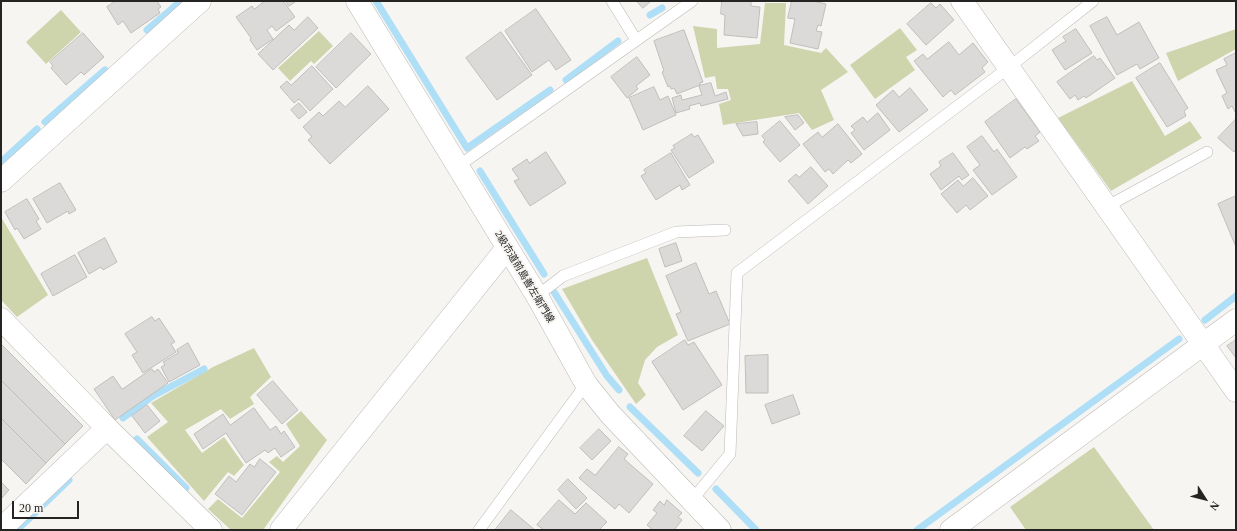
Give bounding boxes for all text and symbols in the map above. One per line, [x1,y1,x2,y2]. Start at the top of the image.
street label: 2級市道前島善左衛門線 [492,229,556,325]
north arrow [1185,479,1225,519]
scale bar [14,493,81,519]
text: N [1208,499,1222,513]
text: 20 m [19,501,43,515]

